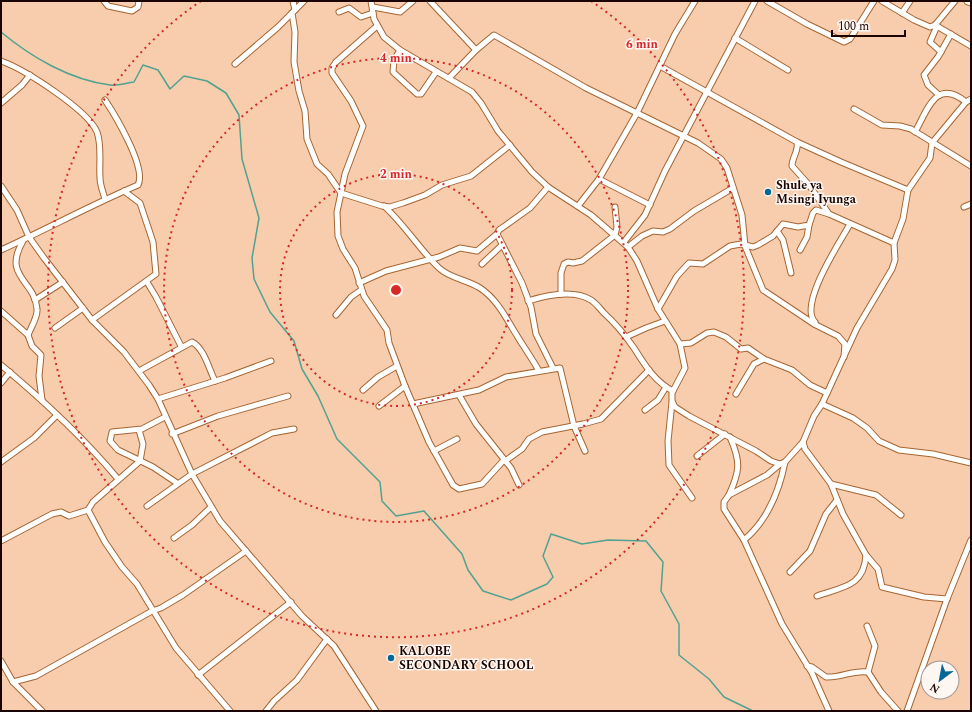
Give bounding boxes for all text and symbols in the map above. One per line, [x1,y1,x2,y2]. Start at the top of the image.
scale bar [832,12,905,38]
text: 100 m [838,17,869,36]
text: 6 min [626,35,659,54]
text: 4 min [380,49,413,68]
text: 2 min [380,165,413,184]
place label: Shule ya Msingi Iyunga [776,176,857,209]
marker: Shule ya Msingi Iyunga [763,187,773,197]
centre of rings [389,283,403,297]
place label: KALOBE SECONDARY SCHOOL [399,642,534,675]
marker: KALOBE SECONDARY SCHOOL [386,653,396,663]
north arrow [920,660,960,700]
text: N [927,678,943,698]

